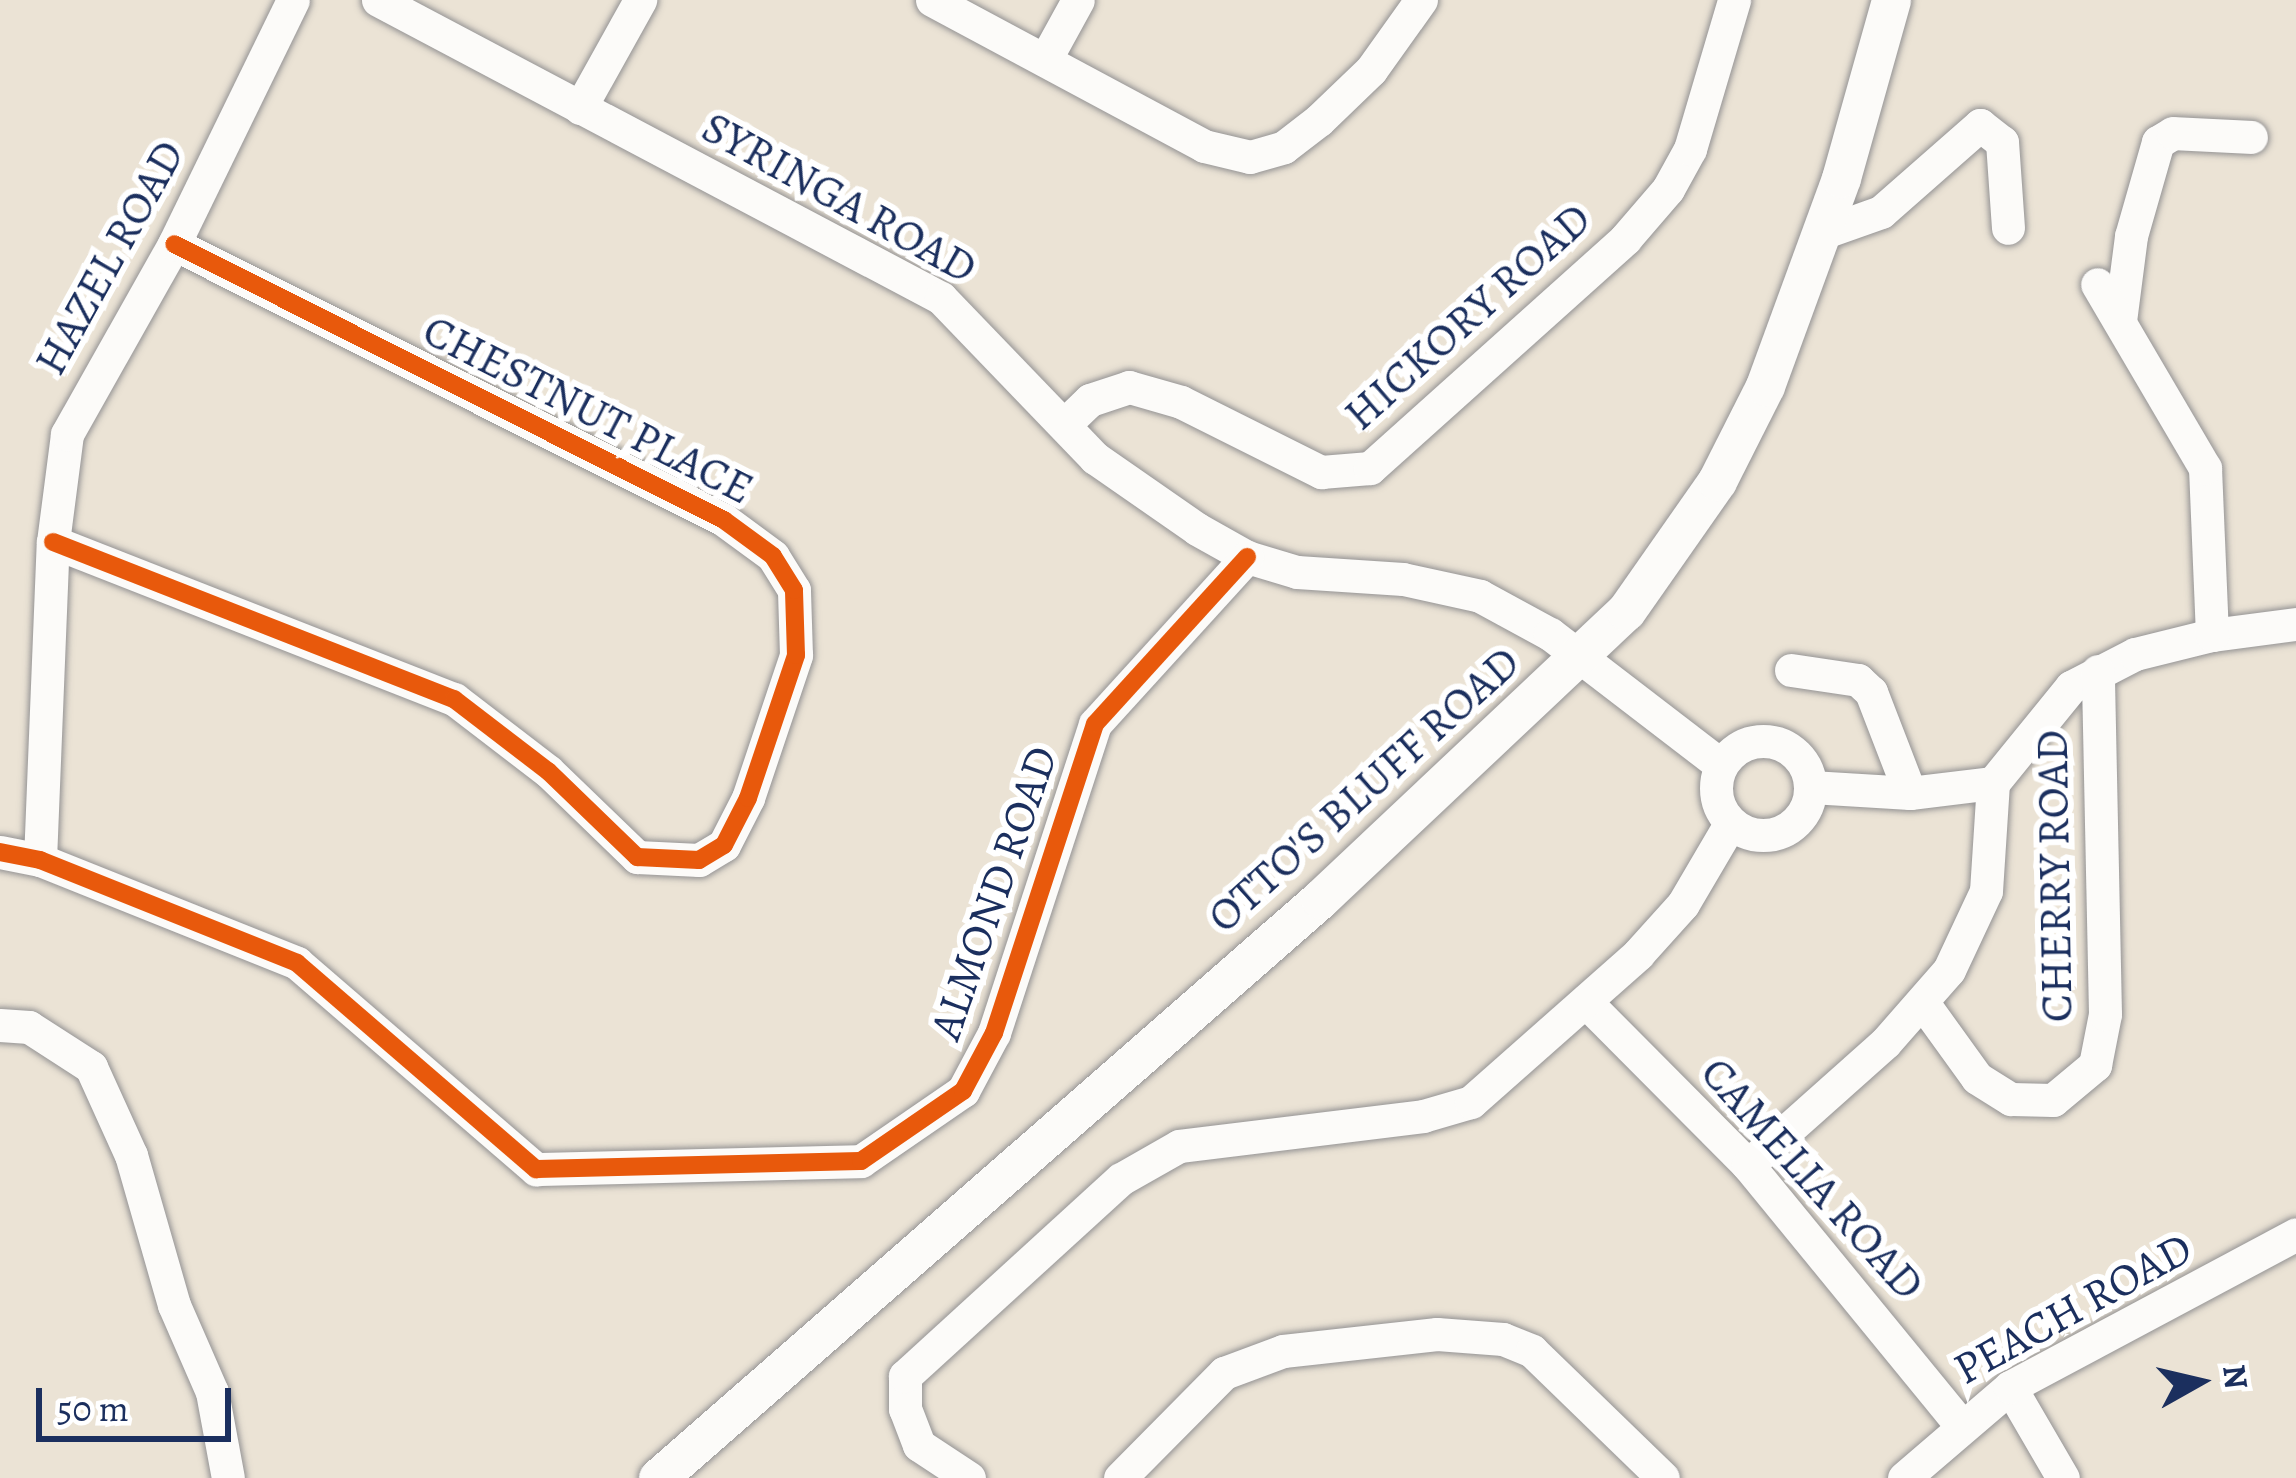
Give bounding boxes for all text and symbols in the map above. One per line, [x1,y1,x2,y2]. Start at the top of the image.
street label: SYRINGA ROAD [693,100,985,296]
street label: HAZEL ROAD [24,132,196,384]
street label: HICKORY ROAD [1334,192,1602,442]
street label: CHESTNUT PLACE [414,304,762,516]
street label: OTTO'S BLUFF ROAD [1197,636,1531,944]
street label: CHERRY ROAD [2025,729,2085,1023]
street label: ALMOND ROAD [919,739,1069,1047]
street label: CAMELIA ROAD [1689,1047,1935,1311]
street label: PEACH ROAD [1945,1221,2201,1397]
north arrow [2140,1322,2260,1442]
text: N [2212,1362,2260,1392]
scale bar [42,1364,237,1438]
text: 50 m [57,1384,129,1433]

